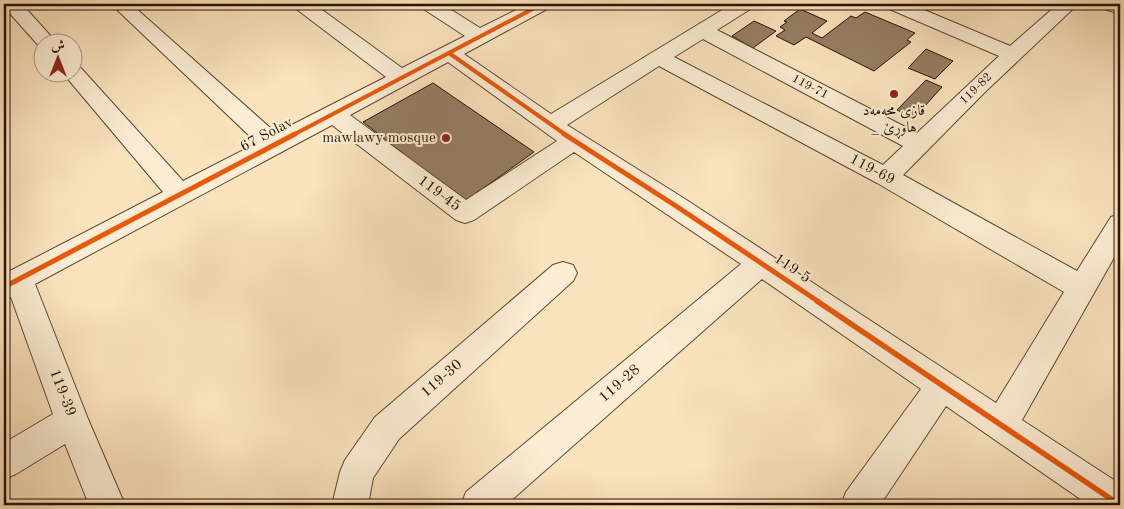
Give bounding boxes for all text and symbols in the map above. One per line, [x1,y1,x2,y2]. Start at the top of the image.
north arrow [32,32,82,82]
text: ش [51,39,65,53]
street label: 119-82 [958,71,994,107]
street label: 119-71 [790,72,830,102]
marker: قازی محەمەد _ هاوڕێ [888,88,900,100]
place label: قازی محەمەد _ هاوڕێ [863,104,925,139]
street label: 67 Solav [238,115,296,155]
place label: mawlawy mosque [322,131,436,146]
marker: mawlawy mosque [440,132,452,144]
street label: 119-69 [847,152,897,188]
street label: 119-45 [415,173,463,215]
street label: 119-5 [771,251,813,287]
street label: 119-30 [419,357,465,401]
street label: 119-28 [597,362,643,406]
street label: 119-39 [46,367,78,419]

